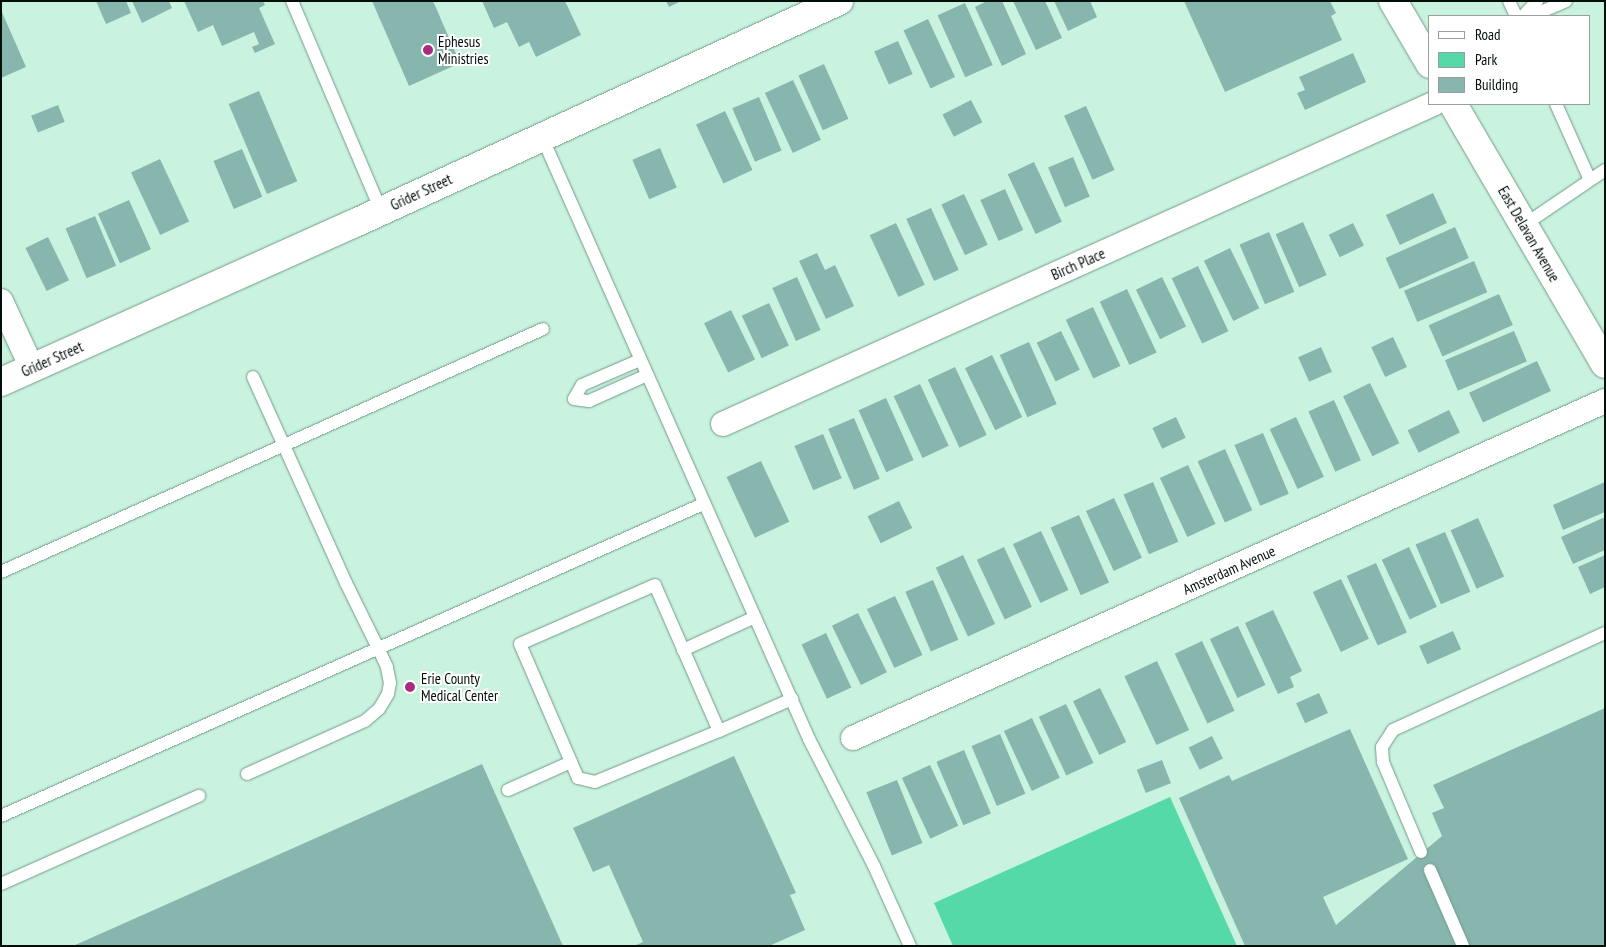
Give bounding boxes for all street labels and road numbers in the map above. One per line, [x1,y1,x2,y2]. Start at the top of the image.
street label: Grider Street [387,170,455,214]
street label: East Delavan Avenue [1494,183,1564,285]
street label: Birch Place [1048,244,1108,284]
street label: Grider Street [18,337,86,381]
street label: Amsterdam Avenue [1180,542,1278,598]

